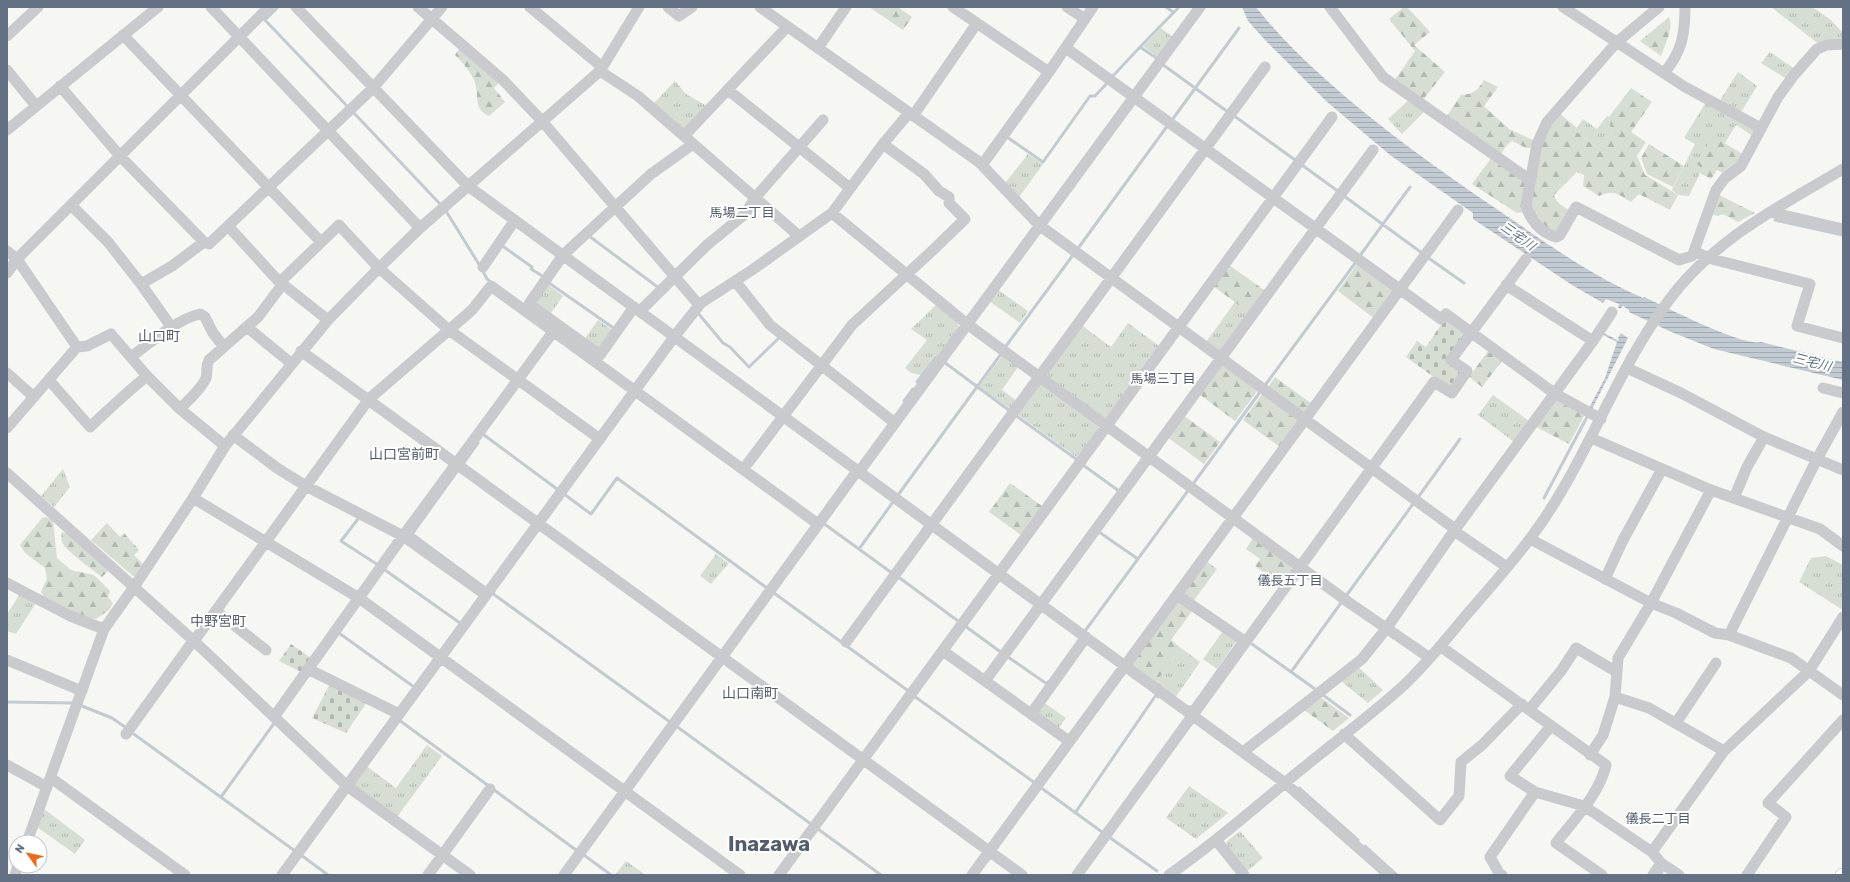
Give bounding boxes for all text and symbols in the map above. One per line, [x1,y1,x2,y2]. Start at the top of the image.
district label: 馬場二丁目 [709,205,775,220]
water label: 三宅川 [1498,219,1540,254]
district label: 山口町 [138,328,180,345]
water label: 三宅川 [1791,350,1835,374]
district label: 馬場三丁目 [1130,371,1196,386]
district label: 山口宮前町 [369,446,439,463]
district label: 儀長五丁目 [1257,573,1323,588]
district label: 中野宮町 [190,613,246,630]
district label: 山口南町 [722,685,778,702]
district label: 儀長二丁目 [1625,811,1691,826]
district label: Inazawa [728,832,810,856]
north arrow [8,834,48,874]
text: N [12,842,28,856]

